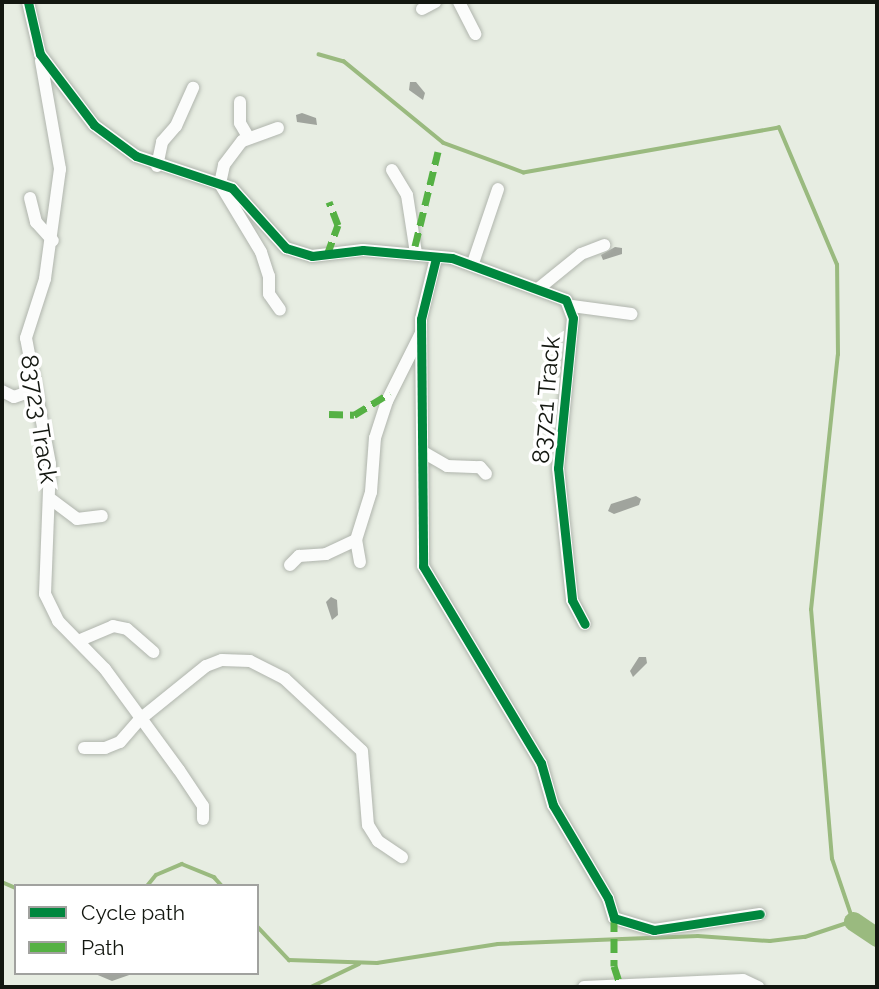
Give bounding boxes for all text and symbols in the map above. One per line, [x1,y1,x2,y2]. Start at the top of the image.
street label: 83721 Track [526,335,566,465]
street label: 83723 Track [15,352,63,486]
legend [14,884,259,975]
text: Cycle path [81,900,185,925]
text: Path [81,935,125,960]

